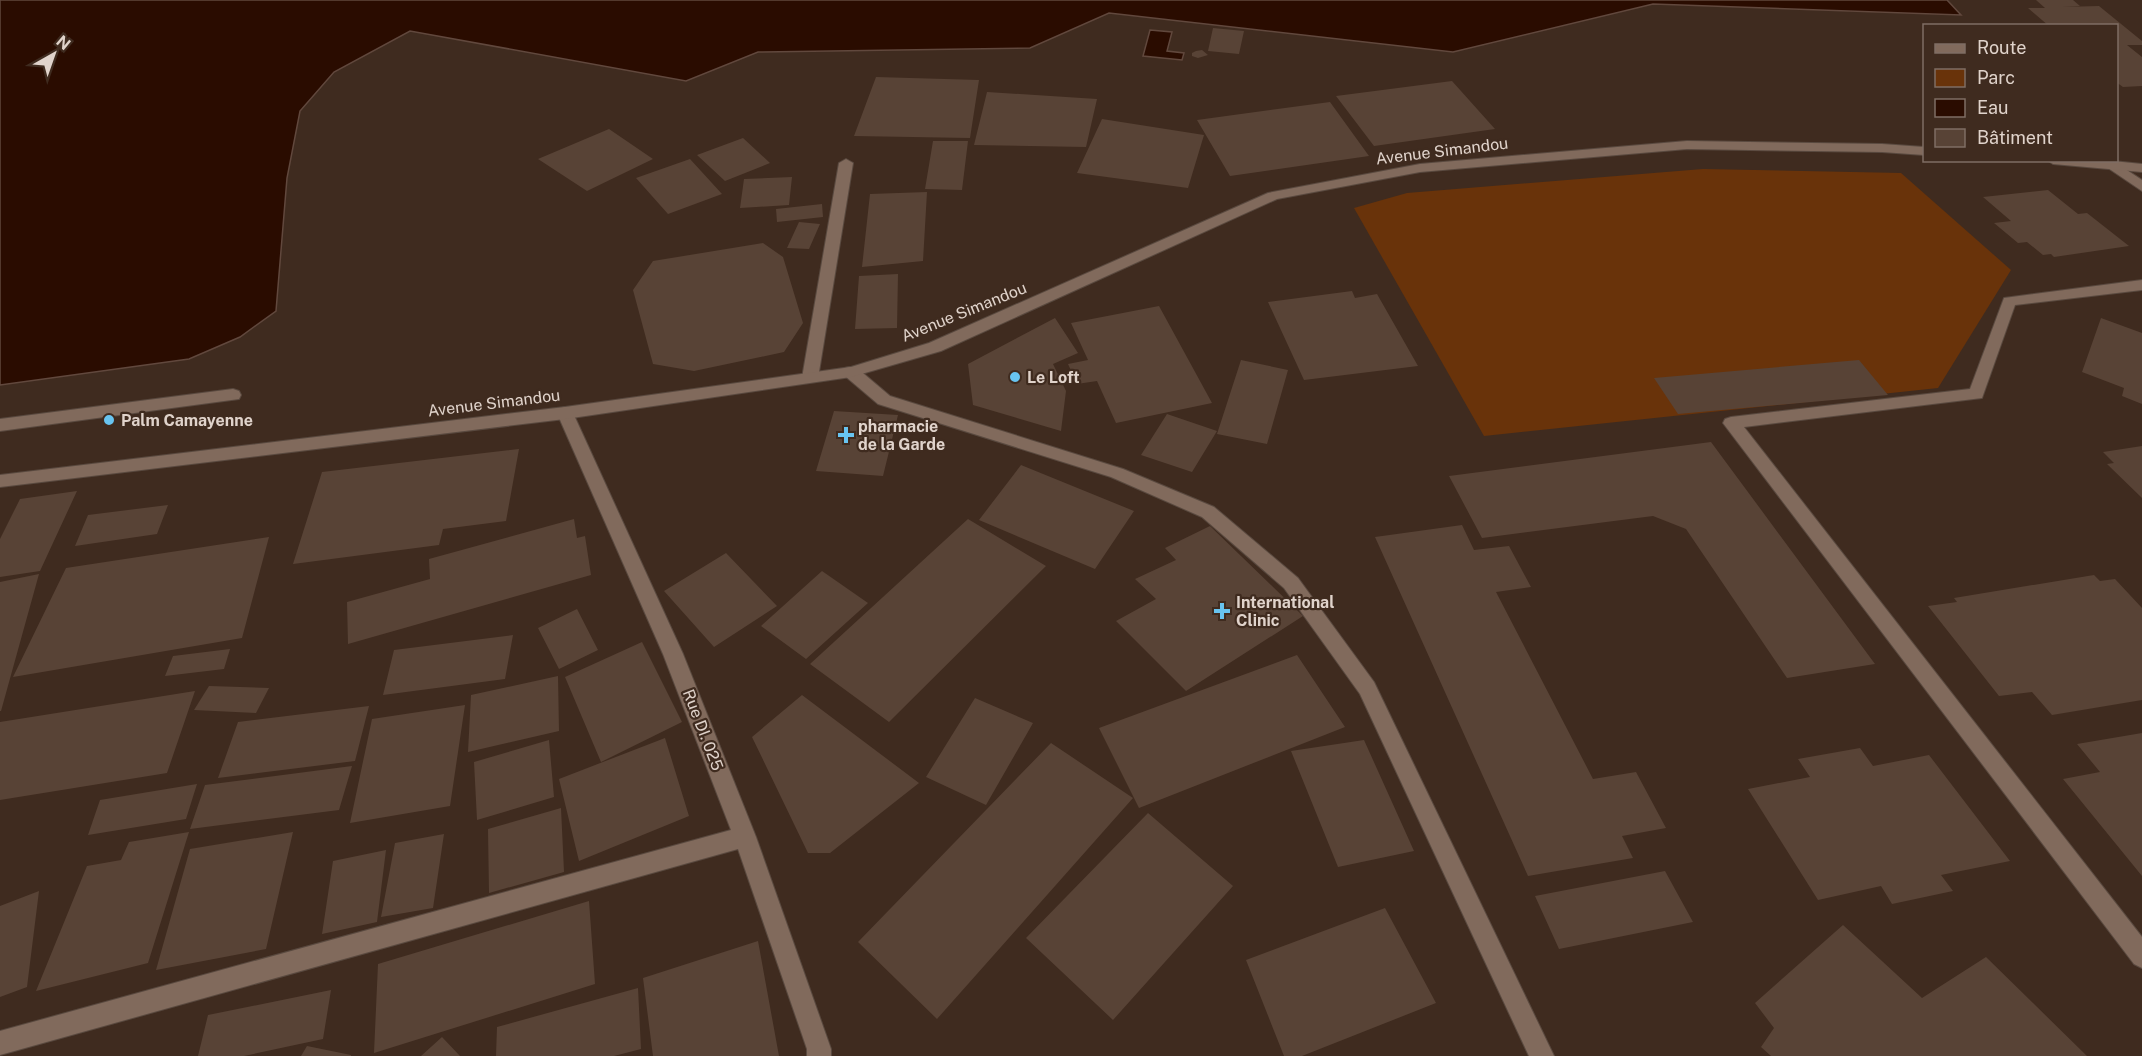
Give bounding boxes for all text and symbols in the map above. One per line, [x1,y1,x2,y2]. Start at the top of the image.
north arrow [24,24,84,84]
legend [1923,24,2118,162]
text: N [52,32,74,54]
text: Route [1977,37,2026,58]
text: Parc [1977,67,2015,88]
text: Eau [1977,97,2008,118]
text: Bâtiment [1977,127,2053,148]
street label: Avenue Simandou [1375,133,1509,169]
street label: Avenue Simandou [899,278,1029,346]
place label: Le Loft [1027,368,1080,387]
marker: Le Loft [1008,370,1022,384]
street label: Avenue Simandou [427,385,561,421]
place label: Palm Camayenne [121,411,253,430]
marker: Palm Camayenne [102,413,116,427]
place label: pharmacie de la Garde [858,417,945,454]
marker: pharmacie de la Garde [839,428,853,442]
place label: International Clinic [1236,593,1334,630]
marker: International Clinic [1213,602,1231,620]
street label: Rue DI. 025 [679,687,727,773]

